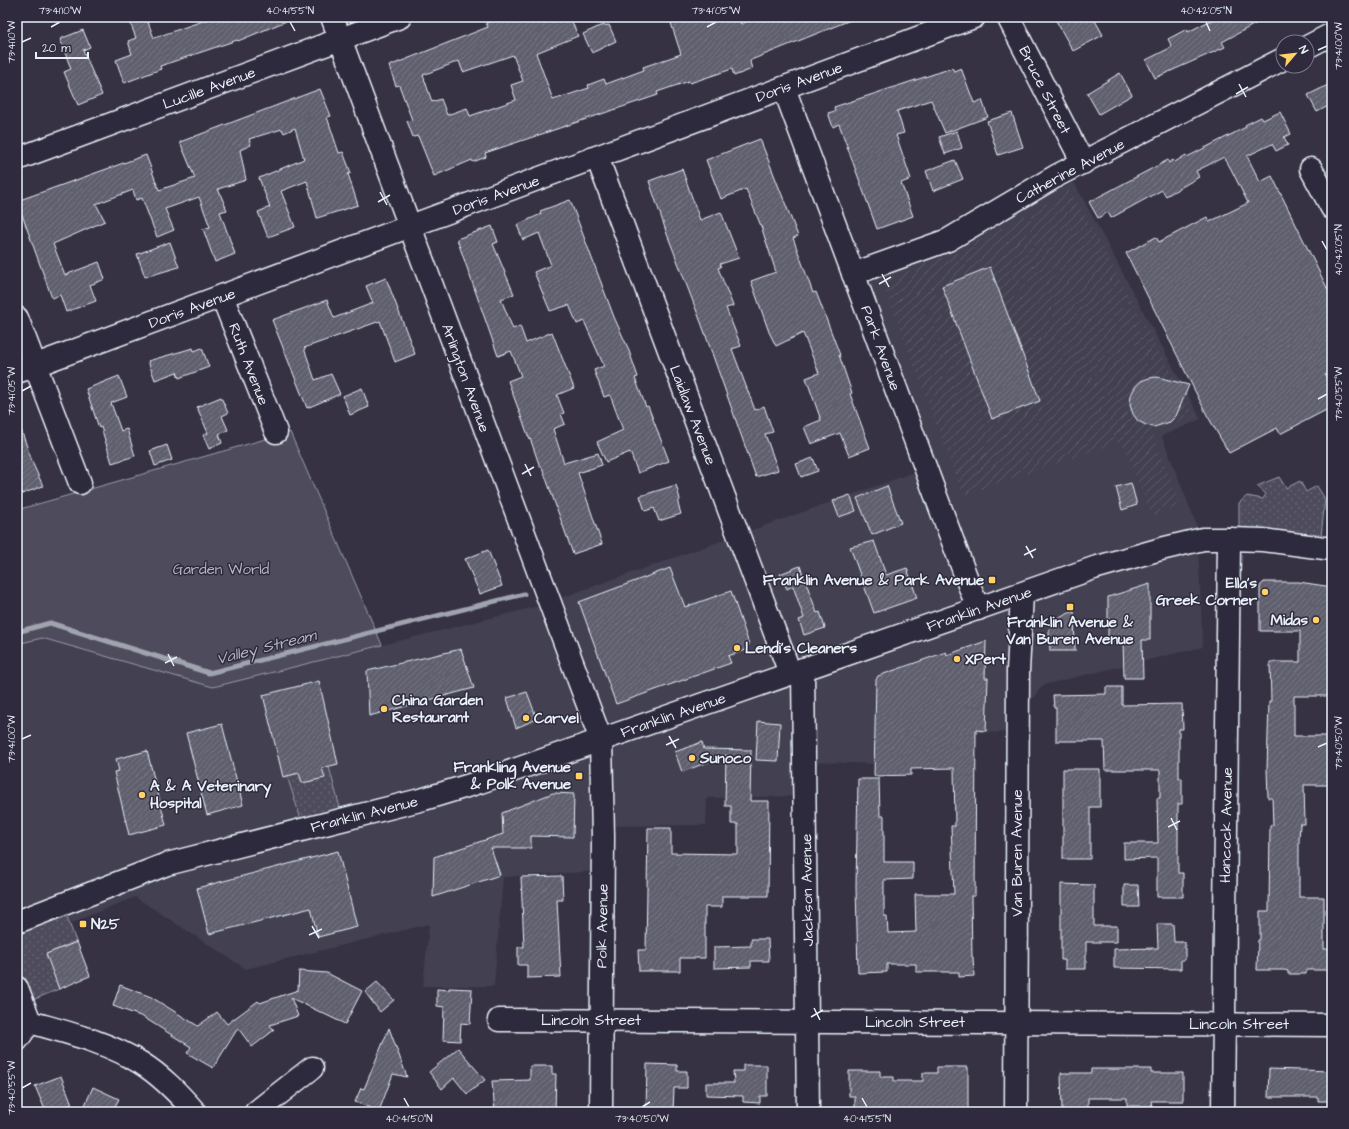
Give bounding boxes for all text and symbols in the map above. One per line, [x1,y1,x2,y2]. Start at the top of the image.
text: 73°41'10"W [39,4,82,18]
text: 40°41'55"N [266,4,314,18]
text: 73°41'05"W [692,4,741,18]
text: 40°42'05"N [1180,4,1232,18]
text: 73°41'10"W [5,20,19,63]
text: 73°41'00"W [1332,22,1346,70]
scale bar [36,34,88,60]
north arrow [1275,34,1315,74]
text: 20 m [42,40,71,57]
street label: Bruce Street [1013,42,1076,138]
text: N [1295,43,1312,56]
street label: Doris Avenue [753,57,846,108]
street label: Lucille Avenue [160,62,258,115]
street label: Catherine Avenue [1012,134,1128,209]
street label: Doris Avenue [450,170,543,221]
text: 40°42'05"N [1332,224,1346,276]
street label: Doris Avenue [146,283,239,334]
street label: Park Avenue [855,303,906,394]
street label: Ruth Avenue [223,320,274,408]
street label: Arlington Avenue [435,321,495,436]
street label: Laidlaw Avenue [664,362,721,468]
text: 73°41'05"W [5,366,19,415]
text: 73°40'55"W [1332,366,1346,421]
park label: Garden World [173,559,270,580]
place label: Franklin Avenue & Park Avenue [763,570,984,591]
place label: Ella's Greek Corner [1156,573,1258,611]
marker: Franklin Avenue & Park Avenue [987,575,997,585]
street label: Franklin Avenue [924,582,1035,637]
marker: Ella's Greek Corner [1260,587,1270,597]
marker: Franklin Avenue & Van Buren Avenue [1065,602,1075,612]
place label: Midas [1270,610,1308,631]
place label: Franklin Avenue & Van Buren Avenue [1005,612,1134,650]
marker: Midas [1311,615,1321,625]
water label: Valley Stream [214,624,320,671]
place label: Lendi's Cleaners [745,638,858,659]
marker: Lendi's Cleaners [732,643,742,653]
place label: XPert [965,649,1007,670]
marker: XPert [952,654,962,664]
street label: Franklin Avenue [618,688,729,743]
place label: China Garden Restaurant [392,690,484,728]
marker: China Garden Restaurant [379,704,389,714]
place label: Carvel [534,708,579,729]
marker: Carvel [521,713,531,723]
text: 73°41'00"W [5,715,19,763]
text: 73°40'50"W [1332,716,1346,770]
place label: Sunoco [699,748,752,769]
marker: Sunoco [687,753,697,763]
place label: Frankling Avenue & Polk Avenue [453,757,571,795]
street label: Hancock Avenue [1215,767,1238,883]
marker: Frankling Avenue & Polk Avenue [574,771,584,781]
place label: A & A Veterinary Hospital [150,776,272,814]
street label: Van Buren Avenue [1007,789,1028,917]
marker: A & A Veterinary Hospital [137,790,147,800]
street label: Franklin Avenue [308,791,420,838]
street label: Jackson Avenue [796,834,819,946]
street label: Polk Avenue [591,884,614,968]
place label: N25 [91,914,120,935]
marker: N25 [78,919,88,929]
street label: Lincoln Street [541,1010,641,1031]
street label: Lincoln Street [865,1012,965,1033]
street label: Lincoln Street [1189,1014,1289,1035]
text: 73°40'55"W [5,1060,19,1115]
text: 40°41'50"N [385,1112,433,1126]
text: 73°40'50"W [615,1112,669,1126]
text: 40°41'55"N [843,1112,891,1126]

